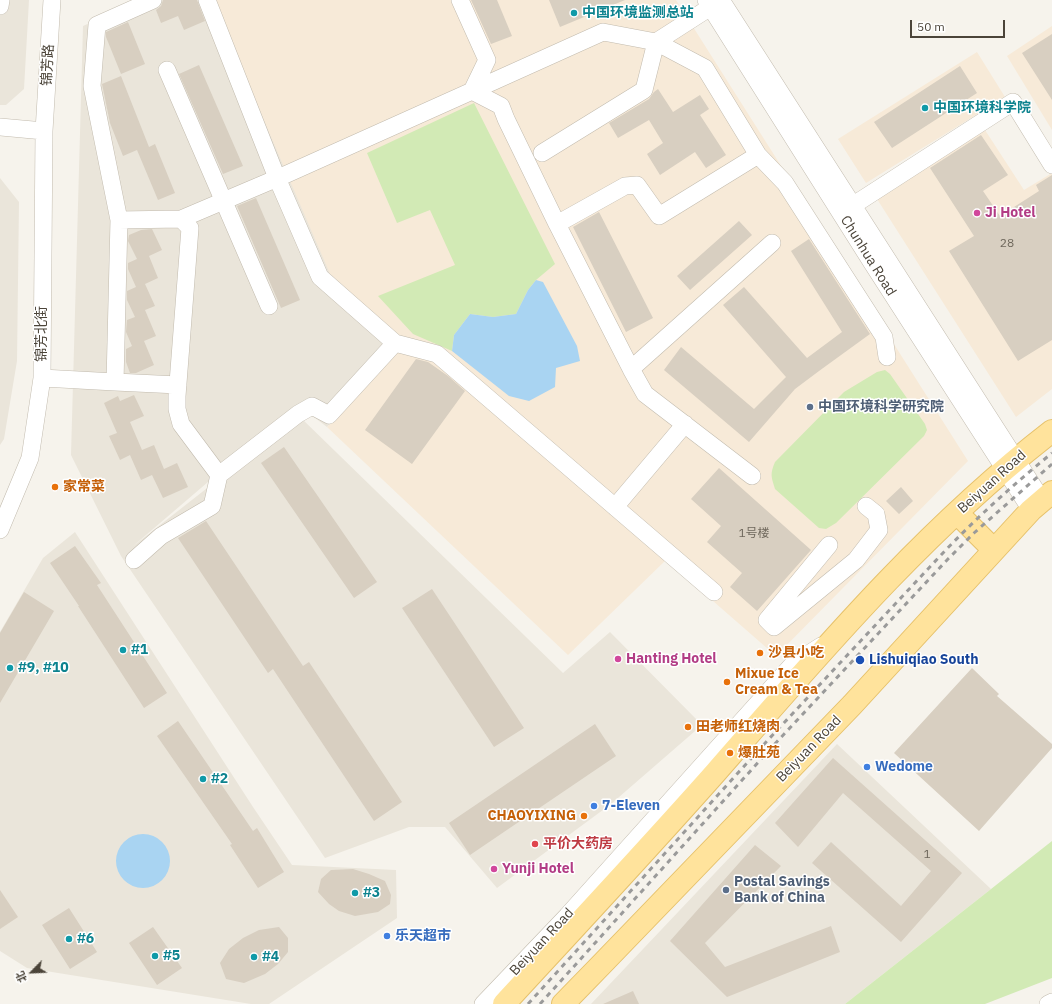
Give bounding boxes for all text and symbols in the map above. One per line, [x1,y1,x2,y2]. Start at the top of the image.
place label: 中国环境监测总站 [582,5,694,21]
marker: 中国环境监测总站 [569,8,579,18]
scale bar [912,12,1007,38]
text: 50 m [917,19,945,34]
street label: 锦芳路 [39,44,57,86]
place label: 中国环境科学院 [933,100,1031,116]
marker: 中国环境科学院 [920,103,930,113]
place label: Ji Hotel [985,205,1035,221]
marker: Ji Hotel [972,208,982,218]
street label: Chunhua Road [837,213,899,299]
house number: 28 [1000,237,1014,251]
street label: 锦芳北街 [34,306,50,362]
place label: 中国环境科学研究院 [818,399,944,415]
marker: 中国环境科学研究院 [805,402,815,412]
street label: Beiyuan Road [954,447,1030,517]
place label: 家常菜 [63,479,105,495]
marker: 家常菜 [50,482,60,492]
house number: 1号楼 [738,527,770,541]
place label: #1 [131,642,148,658]
marker: #1 [118,645,128,655]
place label: 沙县小吃 [768,645,824,661]
marker: 沙县小吃 [755,648,765,658]
place label: Hanting Hotel [626,651,717,667]
place label: Lishuiqiao South [869,652,979,668]
marker: Hanting Hotel [613,654,623,664]
marker: Lishuiqiao South [854,654,866,666]
place label: #9, #10 [18,660,69,676]
marker: #9, #10 [5,663,15,673]
place label: Mixue Ice Cream & Tea [735,666,818,698]
marker: Mixue Ice Cream & Tea [722,677,732,687]
street label: Beiyuan Road [773,712,845,786]
place label: 田老师红烧肉 [696,719,780,735]
marker: 田老师红烧肉 [683,722,693,732]
place label: 爆肚苑 [738,745,780,761]
marker: 爆肚苑 [725,748,735,758]
place label: Wedome [875,759,933,775]
marker: Wedome [862,762,872,772]
place label: #2 [211,771,228,787]
marker: #2 [198,774,208,784]
place label: 7-Eleven [602,798,660,814]
marker: 7-Eleven [589,801,599,811]
place label: CHAOYIXING [487,808,576,824]
marker: CHAOYIXING [579,811,589,821]
place label: 平价大药房 [543,836,613,852]
marker: 平价大药房 [530,839,540,849]
house number: 1 [923,848,931,862]
place label: Yunji Hotel [502,861,574,877]
marker: Yunji Hotel [489,864,499,874]
place label: Postal Savings Bank of China [734,874,830,906]
place label: #3 [363,885,380,901]
marker: Postal Savings Bank of China [721,885,731,895]
marker: #3 [350,888,360,898]
street label: Beiyuan Road [506,905,578,979]
place label: 乐天超市 [395,928,451,944]
place label: #6 [77,931,94,947]
marker: 乐天超市 [382,931,392,941]
marker: #6 [64,934,74,944]
place label: #5 [163,948,180,964]
place label: #4 [262,949,279,965]
marker: #5 [150,951,160,961]
north arrow [12,952,52,992]
marker: #4 [249,952,259,962]
text: 北 [12,969,30,985]

